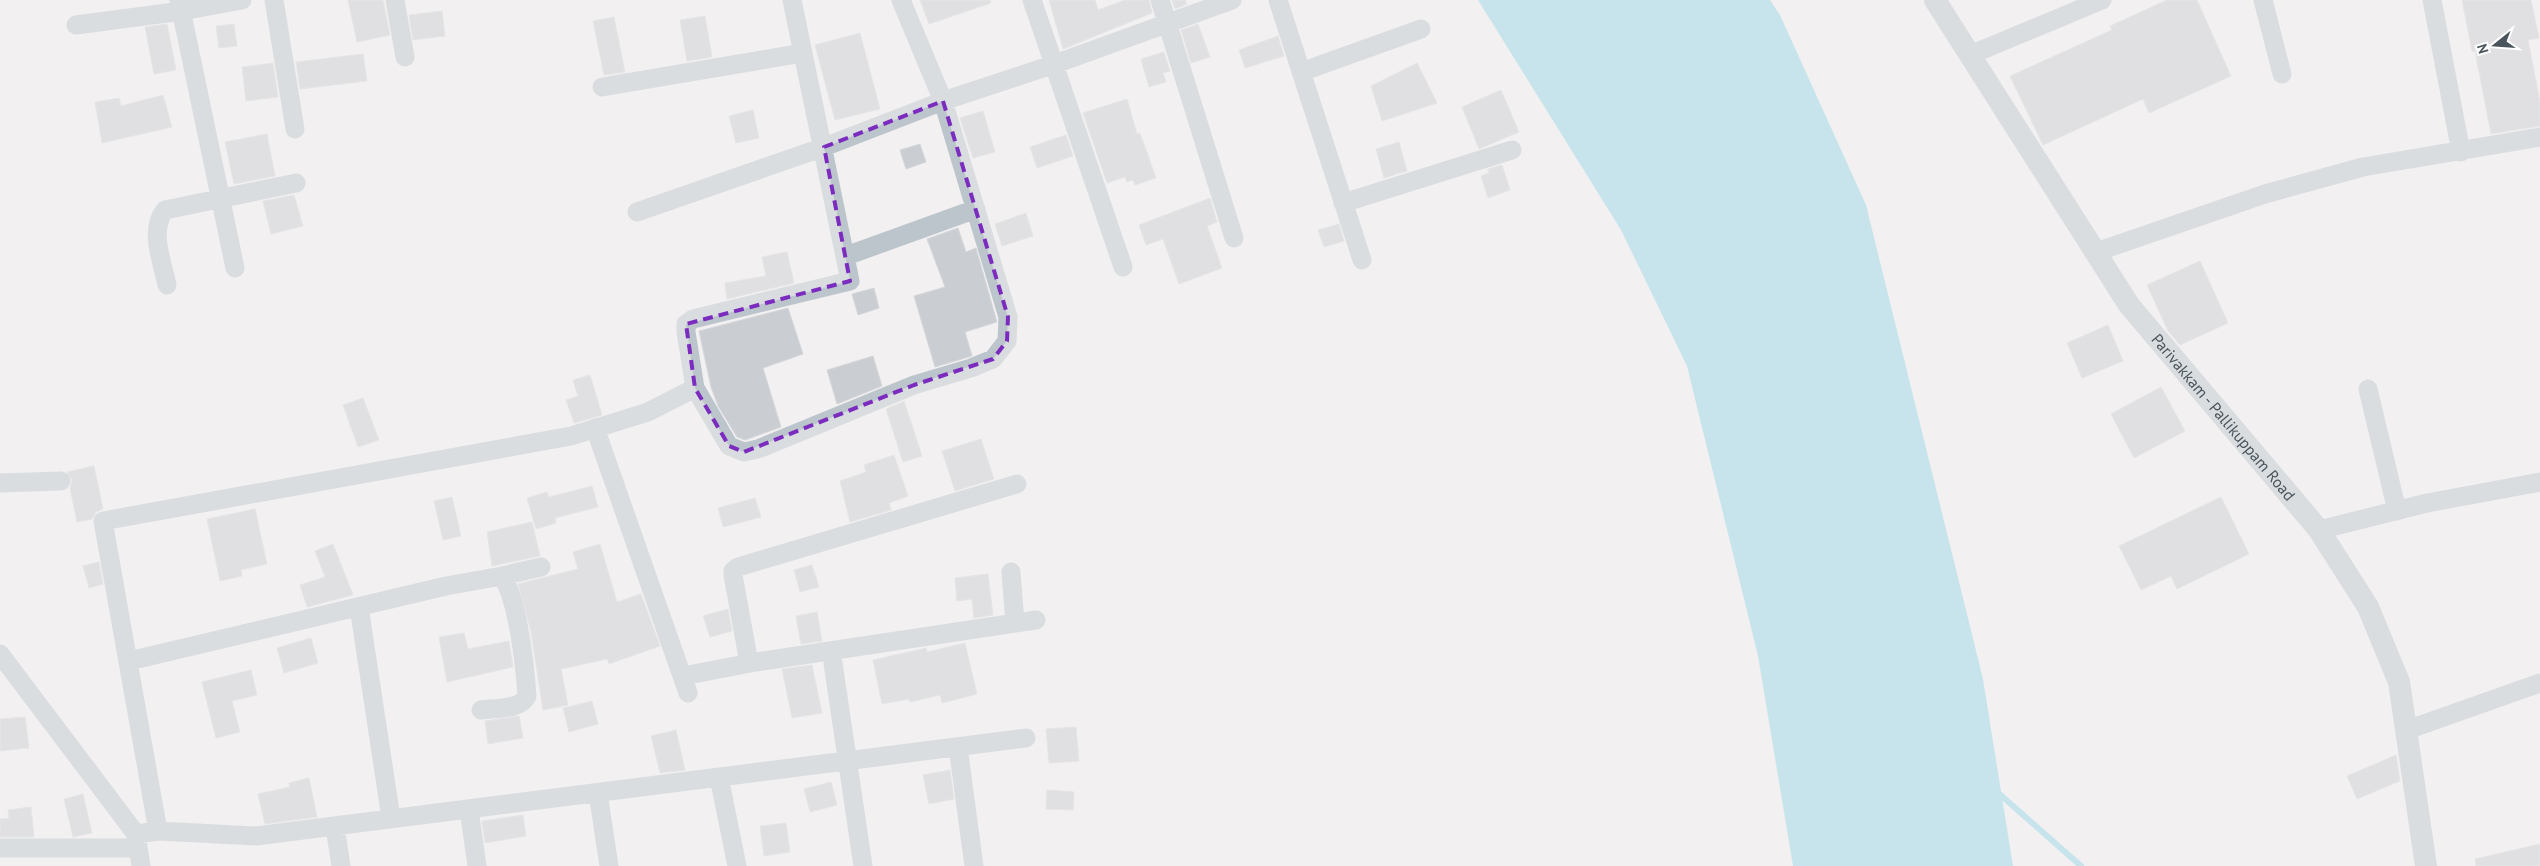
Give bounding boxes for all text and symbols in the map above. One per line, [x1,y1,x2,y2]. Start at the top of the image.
north arrow [2470,20,2520,70]
text: N [2473,42,2493,56]
street label: Parivakkam - Pallikuppam Road [2147,329,2300,505]

